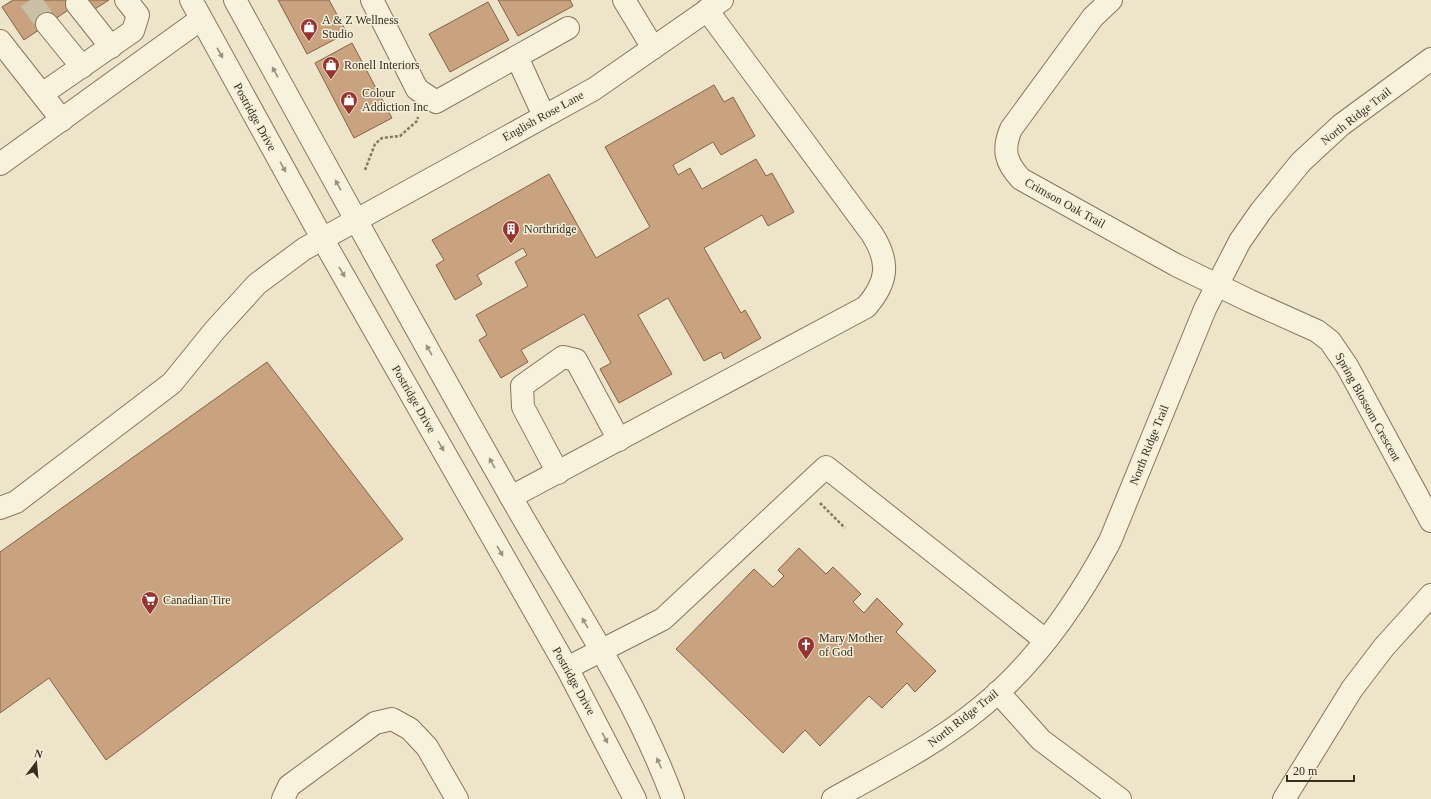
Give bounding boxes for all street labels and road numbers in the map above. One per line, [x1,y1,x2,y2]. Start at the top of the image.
street label: Postridge Drive [231,81,279,153]
street label: North Ridge Trail [1318,84,1394,148]
street label: English Rose Lane [500,88,586,144]
street label: Crimson Oak Trail [1022,175,1108,231]
street label: Spring Blossom Crescent [1332,350,1404,464]
street label: Postridge Drive [389,363,439,435]
street label: North Ridge Trail [1127,402,1172,487]
street label: Postridge Drive [550,645,598,717]
street label: North Ridge Trail [925,686,1001,750]

